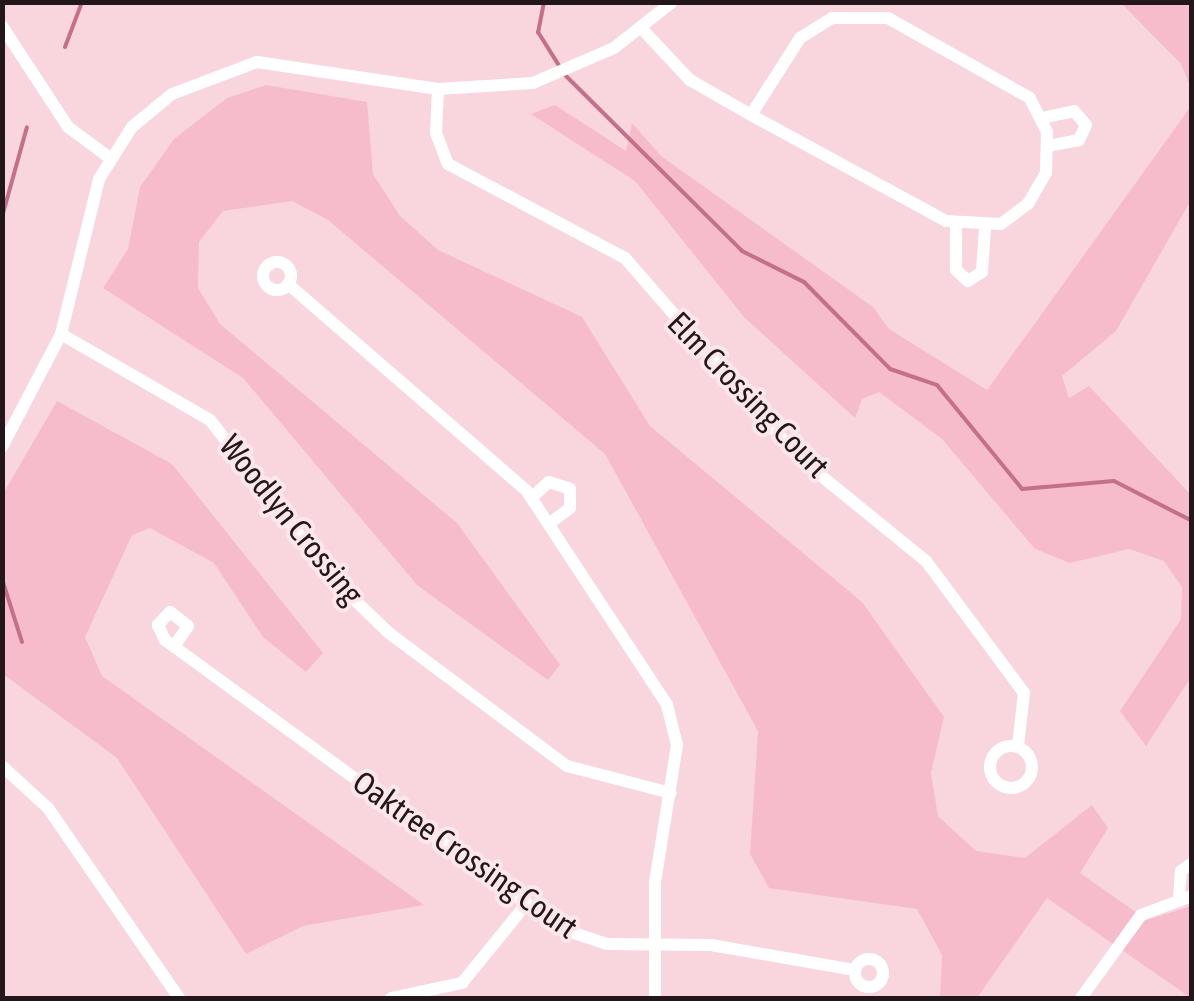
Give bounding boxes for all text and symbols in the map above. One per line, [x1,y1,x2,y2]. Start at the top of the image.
street label: Elm Crossing Court [659,304,837,486]
street label: Woodlyn Crossing [211,428,371,612]
street label: Oaktree Crossing Court [345,763,585,947]

